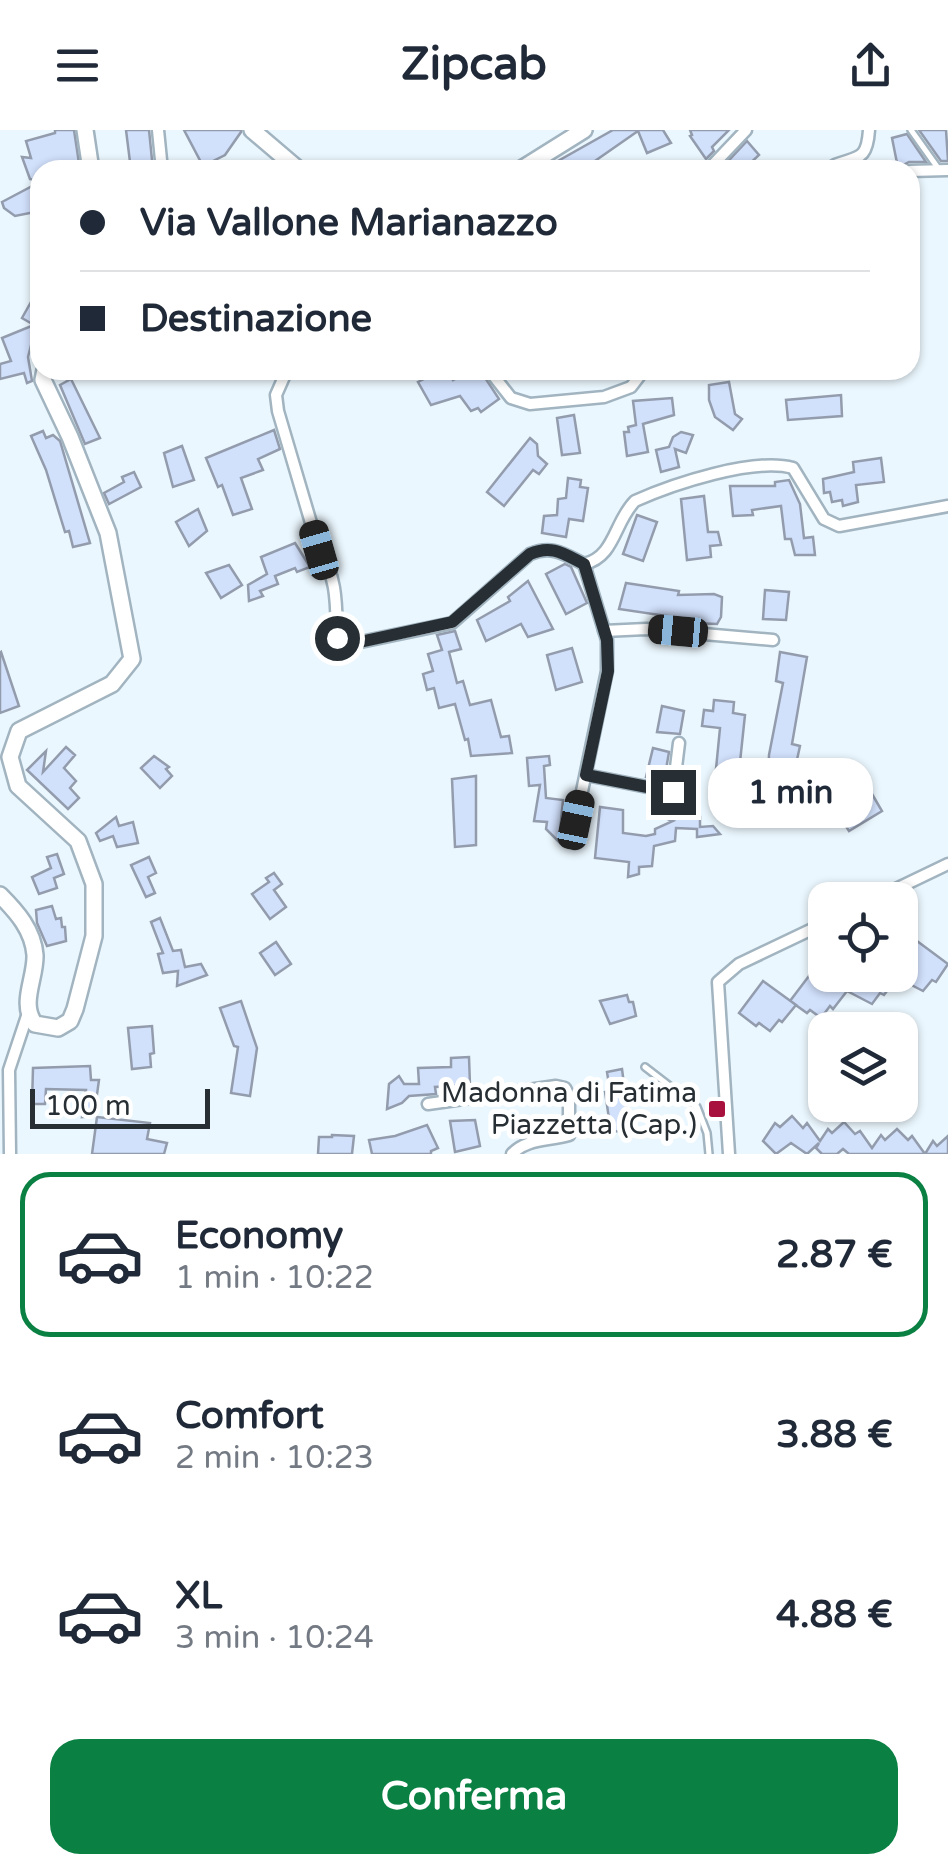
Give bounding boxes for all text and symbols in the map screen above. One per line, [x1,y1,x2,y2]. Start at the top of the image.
icon: menu [50,38,105,93]
text: Zipcab [401,38,547,92]
icon: share [843,38,898,93]
text: Via Vallone Marianazzo [140,200,558,246]
text: Destinazione [140,296,372,342]
car [296,517,342,583]
car [647,613,709,649]
route start [315,616,360,661]
callout: 1 min [708,757,873,827]
route end [651,770,696,815]
text: 1 min [748,774,833,812]
car [555,788,597,852]
map controls [808,882,918,1122]
button: locate [808,882,918,992]
button: layers [808,1012,918,1122]
place label: Madonna di Fatima Piazzetta (Cap.) [441,1076,697,1142]
scale bar [30,1084,210,1128]
text: 100 m [45,1089,131,1123]
marker: Madonna di Fatima Piazzetta (Cap.) [706,1098,728,1120]
icon: car [55,1210,145,1300]
text: Economy [175,1213,343,1259]
text: 2.87 € [776,1232,893,1278]
text: 1 min · 10:22 [175,1259,374,1297]
icon: car [55,1390,145,1480]
text: Comfort [175,1393,324,1439]
text: 3.88 € [776,1412,893,1458]
text: 2 min · 10:23 [175,1439,374,1477]
icon: car [55,1570,145,1660]
text: XL [175,1573,222,1619]
text: 4.88 € [776,1592,893,1638]
text: 3 min · 10:24 [175,1619,374,1657]
button: Conferma [50,1739,898,1854]

